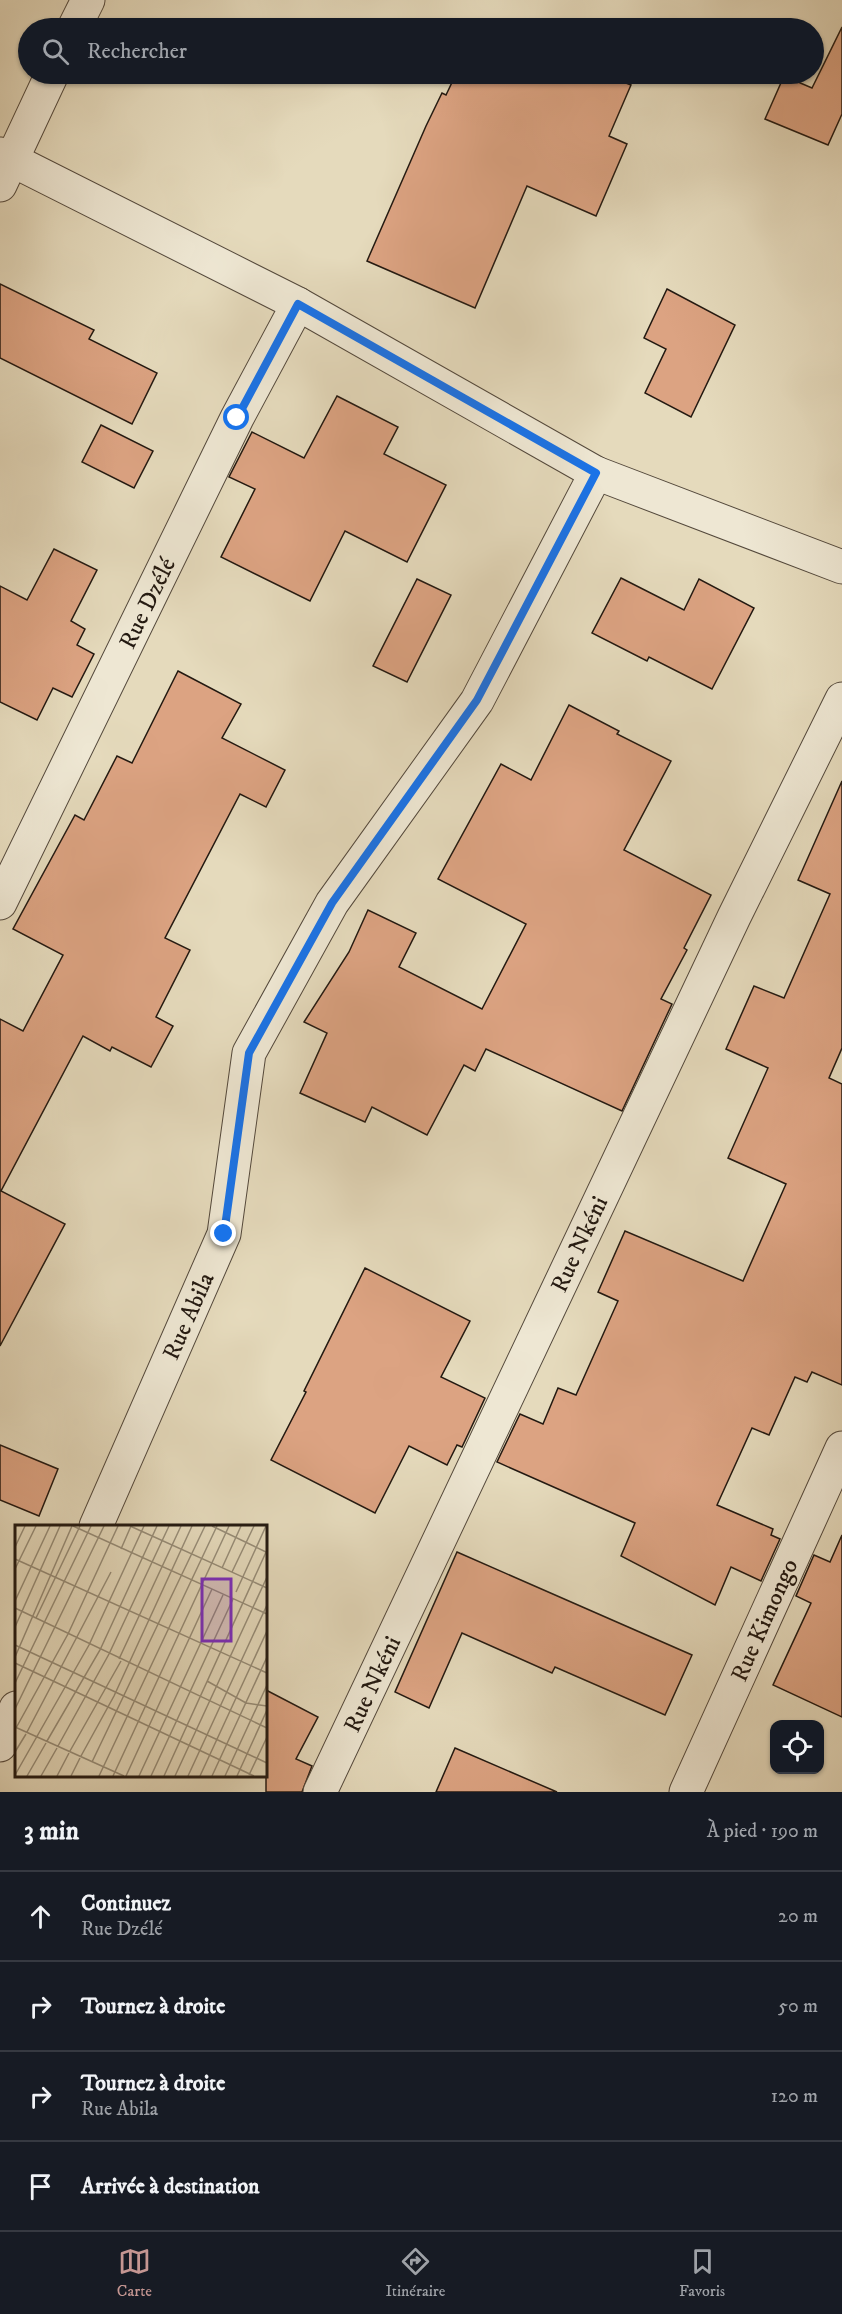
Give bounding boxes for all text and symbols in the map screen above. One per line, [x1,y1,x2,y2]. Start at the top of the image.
search box [18,18,824,84]
icon: search [39,35,72,68]
text: Rechercher [87,38,187,65]
route start [223,404,249,430]
street label: Rue Dzélé [113,553,183,654]
street label: Rue Nkéni [545,1192,615,1297]
route end [210,1220,236,1246]
street label: Rue Abila [156,1267,222,1365]
inset map [15,1525,267,1777]
street label: Rue Kimongo [725,1554,805,1686]
street label: Rue Nkéni [338,1632,408,1737]
map controls [770,1720,824,1774]
button: locate [770,1720,824,1774]
text: 3 min [24,1815,79,1848]
text: À pied · 190 m [707,1819,818,1844]
text: Continuez [81,1890,171,1917]
icon: ahead [24,1900,57,1933]
text: 20 m [778,1904,818,1929]
text: Rue Dzélé [81,1917,163,1942]
icon: right [24,1990,57,2023]
text: Tournez à droite [81,1993,225,2020]
text: 50 m [778,1994,818,2019]
text: Tournez à droite [81,2070,225,2097]
icon: right [24,2080,57,2113]
text: 120 m [771,2084,818,2109]
text: Rue Abila [81,2097,158,2122]
icon: arrive [24,2170,57,2203]
text: Arrivée à destination [81,2173,260,2200]
tab: Carte [117,2245,152,2301]
tab: Itinéraire [385,2245,445,2301]
tab: Favoris [679,2245,725,2301]

